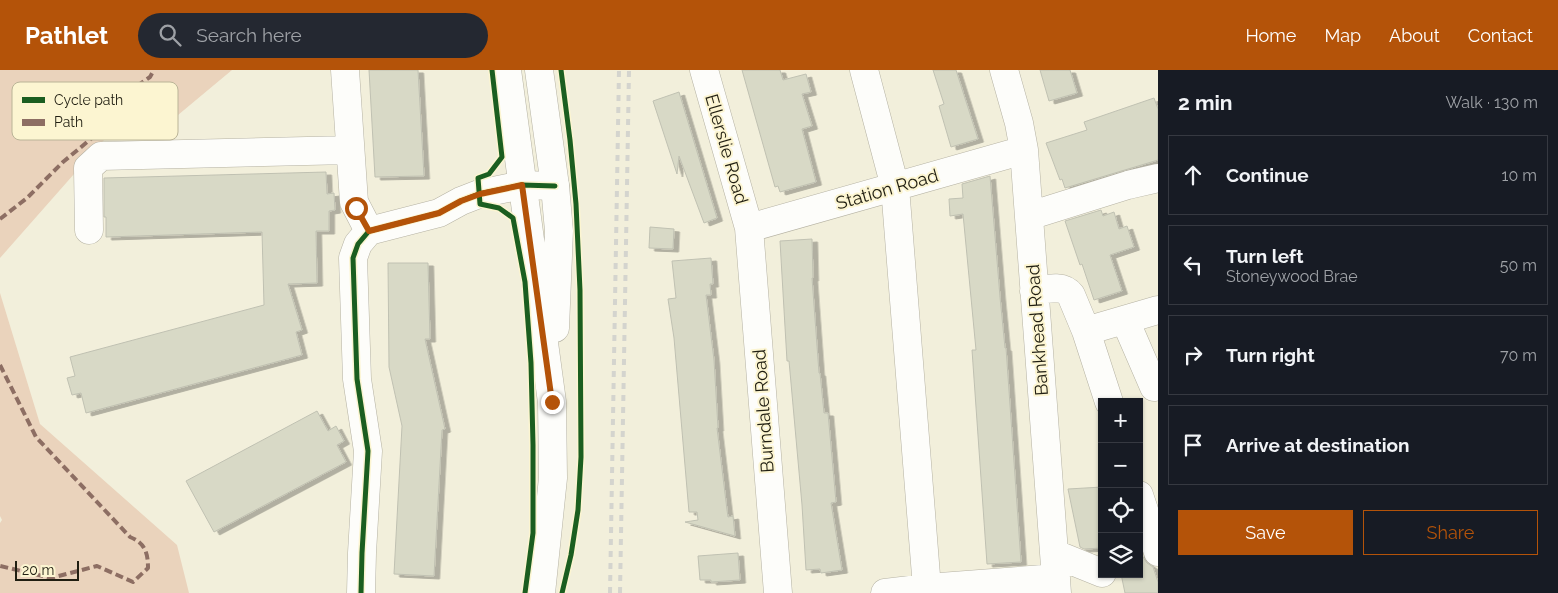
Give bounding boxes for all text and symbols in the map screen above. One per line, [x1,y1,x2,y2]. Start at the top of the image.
search box [138,13,488,58]
text: Pathlet [25,21,108,50]
icon: search [156,21,184,49]
text: Search here [196,24,302,46]
text: Home [1245,25,1296,46]
text: Map [1324,25,1361,46]
text: About [1389,25,1440,46]
text: Contact [1468,25,1533,46]
legend [12,82,178,140]
text: 2 min [1178,90,1232,115]
text: Cycle path [54,92,123,108]
street label: Ellerslie Road [701,92,753,206]
text: Walk · 130 m [1445,93,1538,112]
text: Path [54,114,83,130]
icon: ahead [1179,161,1207,189]
street label: Station Road [833,164,941,214]
text: Continue [1226,164,1309,186]
text: 10 m [1502,166,1537,185]
route start [345,197,368,220]
text: Turn left [1226,245,1303,267]
icon: left [1179,251,1207,279]
text: 50 m [1500,256,1537,275]
street label: Bankhead Road [1022,264,1052,396]
text: Stoneywood Brae [1226,267,1358,286]
icon: right [1179,341,1207,369]
text: Turn right [1226,344,1315,366]
text: 70 m [1500,346,1537,365]
street label: Burndale Road [748,349,778,473]
route end [541,391,564,414]
map controls [1098,398,1143,578]
button: + [1098,398,1143,443]
icon: arrive [1179,431,1207,459]
text: Arrive at destination [1226,434,1410,456]
button: − [1098,443,1143,488]
button: locate [1098,488,1143,533]
button: Save [1178,510,1353,555]
button: Share [1363,510,1538,555]
button: layers [1098,533,1143,578]
scale bar [15,558,79,581]
text: 20 m [22,562,54,578]

